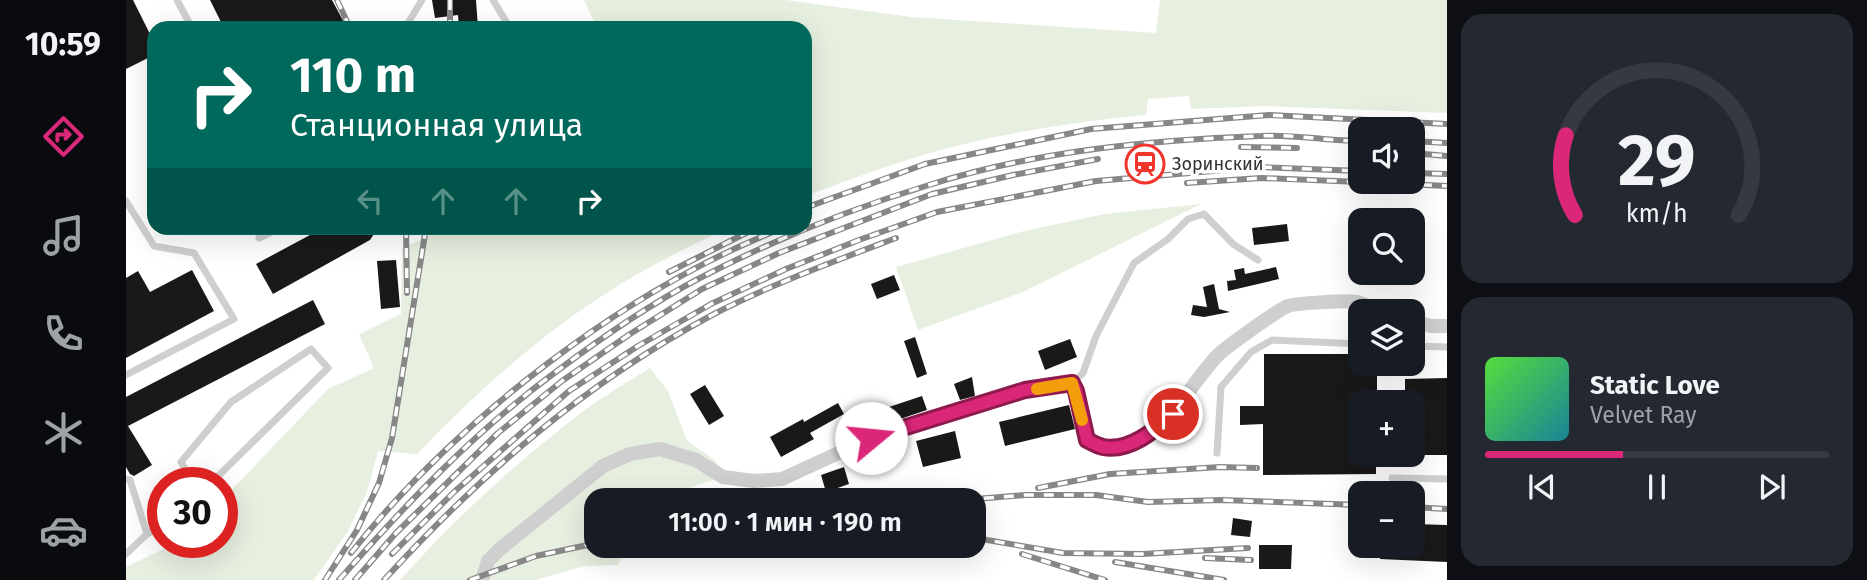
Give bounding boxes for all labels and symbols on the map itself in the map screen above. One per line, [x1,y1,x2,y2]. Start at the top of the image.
station icon: Зоринский [1124,143,1166,185]
place label: Зоринский [1172,153,1264,175]
pin [1143,384,1203,444]
position arrow [834,401,908,475]
speed limit sign: 30 [147,467,238,558]

